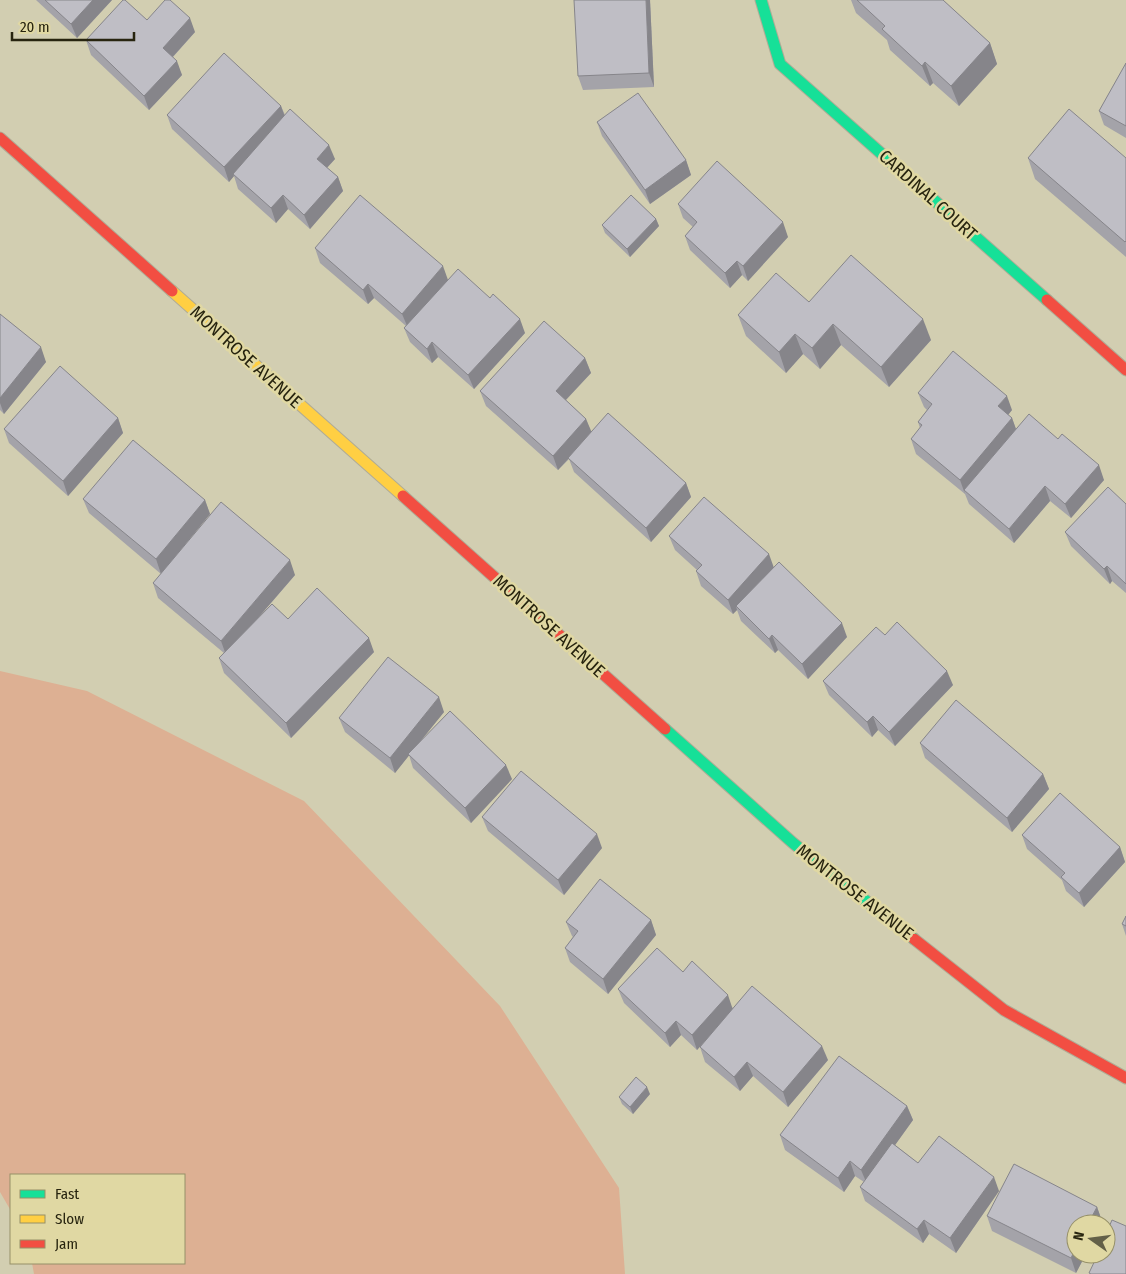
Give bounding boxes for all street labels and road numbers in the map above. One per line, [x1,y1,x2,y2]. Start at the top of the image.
street label: CARDINAL COURT [874,145,982,245]
street label: MONTROSE AVENUE [186,301,306,413]
street label: MONTROSE AVENUE [489,570,609,682]
street label: MONTROSE AVENUE [792,839,918,945]

